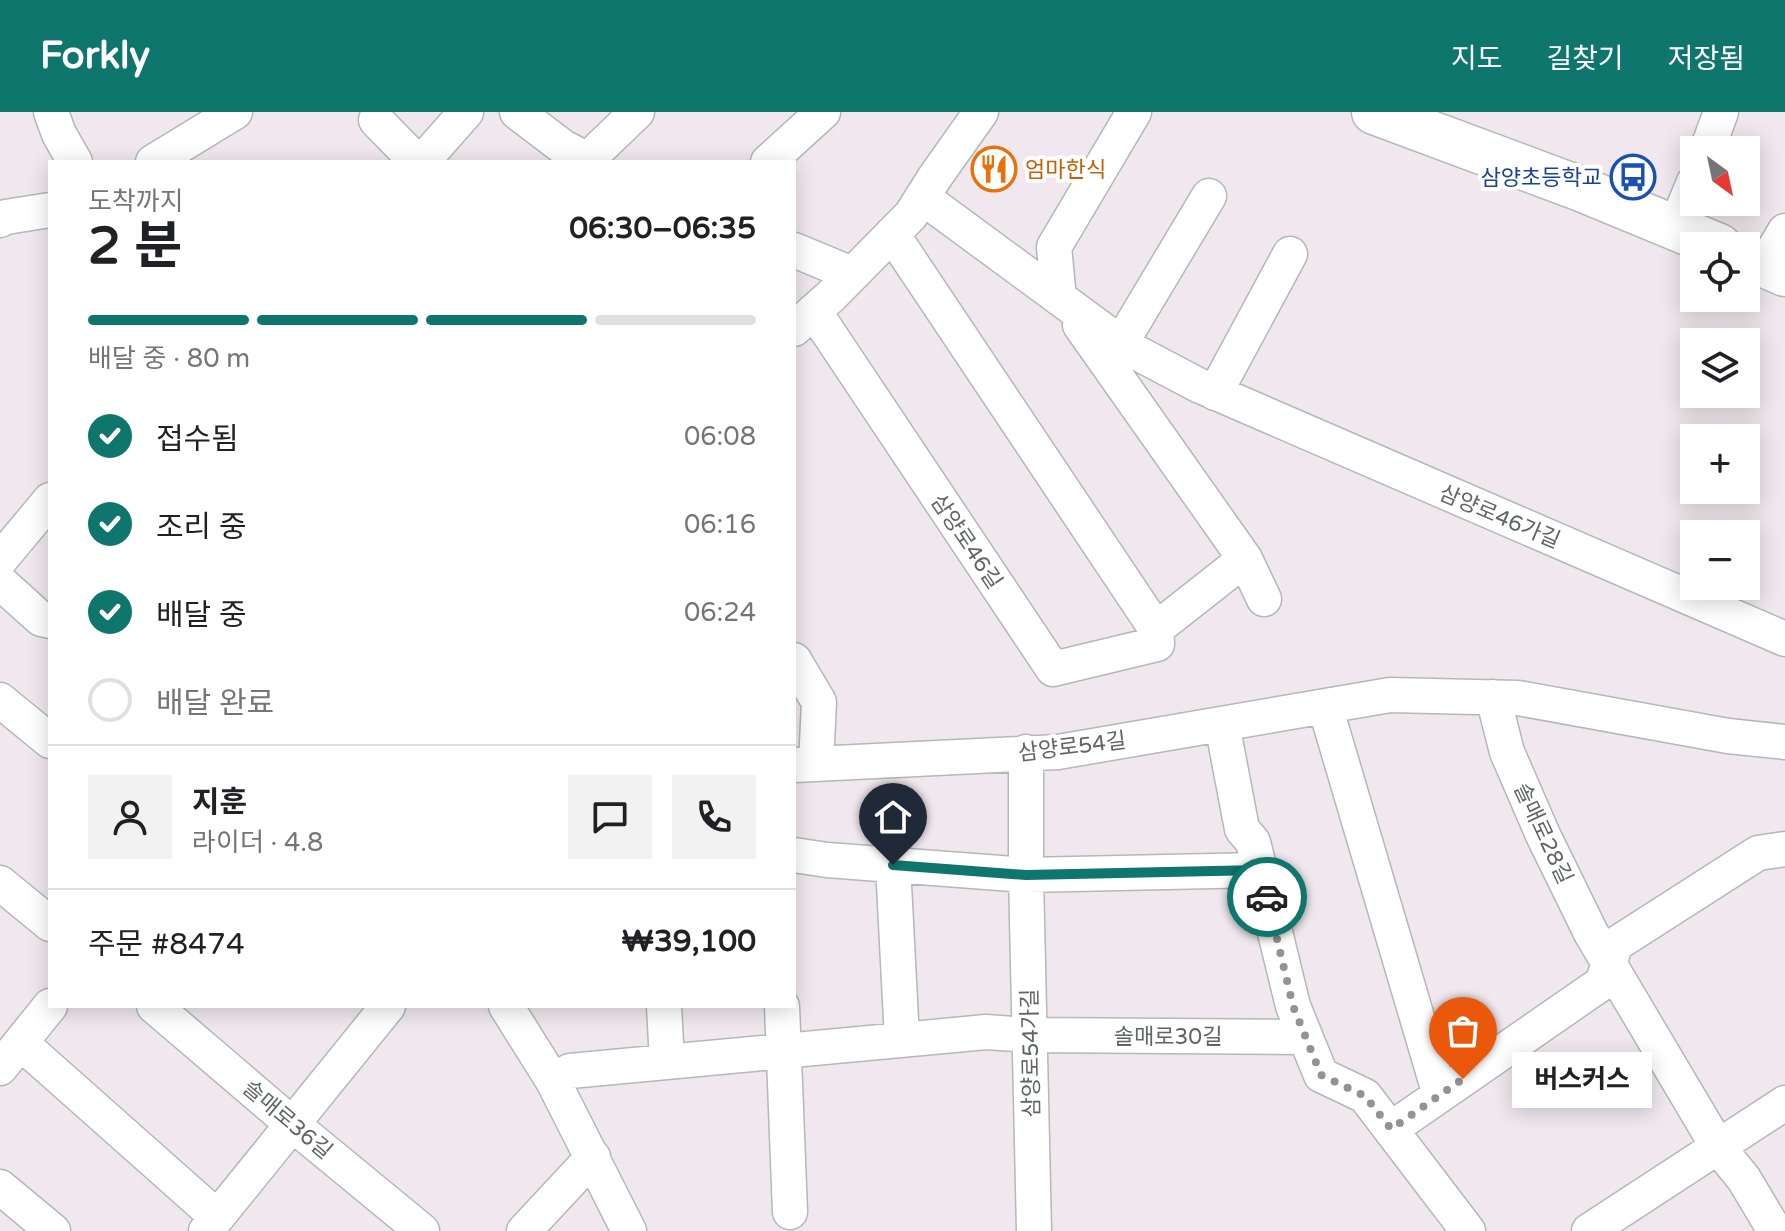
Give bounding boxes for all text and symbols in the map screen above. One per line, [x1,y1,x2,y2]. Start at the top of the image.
text: Forkly [40,33,150,79]
text: 지도 [1451,42,1502,76]
text: 길찾기 [1546,42,1624,76]
text: 저장됨 [1668,42,1745,76]
north arrow [1680,136,1760,216]
map controls [1680,136,1760,600]
restaurant icon: 엄마한식 [970,145,1018,193]
bus stop icon: 삼양초등학교 [1609,153,1657,201]
place label: 엄마한식 [1025,157,1106,183]
place label: 삼양초등학교 [1481,165,1602,191]
text: 도착까지 [88,186,184,217]
text: 06:30–06:35 [569,210,756,247]
text: 2 분 [88,215,182,278]
button: locate [1680,232,1760,312]
button: layers [1680,328,1760,408]
text: 배달 중 · 80 m [88,343,250,374]
icon: check [88,414,132,458]
text: 접수됨 [156,421,239,458]
text: 06:08 [684,421,756,452]
button: + [1680,424,1760,504]
street label: 삼양로46가길 [1435,480,1564,554]
street label: 삼양로46길 [925,489,1007,594]
icon: check [88,502,132,546]
text: 조리 중 [156,509,247,546]
text: 06:16 [684,509,756,540]
button: − [1680,520,1760,600]
icon: check [88,590,132,634]
text: 배달 중 [156,597,247,634]
text: 06:24 [684,597,756,628]
text: 배달 완료 [156,685,274,722]
street label: 삼양로54길 [1017,727,1128,767]
button: person [88,775,172,859]
button: chat [568,775,652,859]
button: phone [672,775,756,859]
street label: 솔매로28길 [1508,779,1578,888]
pin [859,783,927,865]
text: 지훈 [192,784,247,821]
icon: home [871,795,915,839]
text: 라이더 · 4.8 [192,827,323,858]
courier [1227,857,1307,937]
icon: car [1245,875,1289,919]
text: ₩39,100 [622,923,756,960]
text: 주문 #8474 [88,926,245,963]
street label: 삼양로54가길 [1017,988,1045,1118]
pin [1429,997,1497,1079]
icon: bag [1441,1009,1485,1053]
street label: 솔매로30길 [1114,1024,1222,1050]
callout: 버스커스 [1511,1051,1651,1107]
text: 버스커스 [1534,1064,1630,1095]
street label: 솔매로36길 [237,1075,337,1165]

